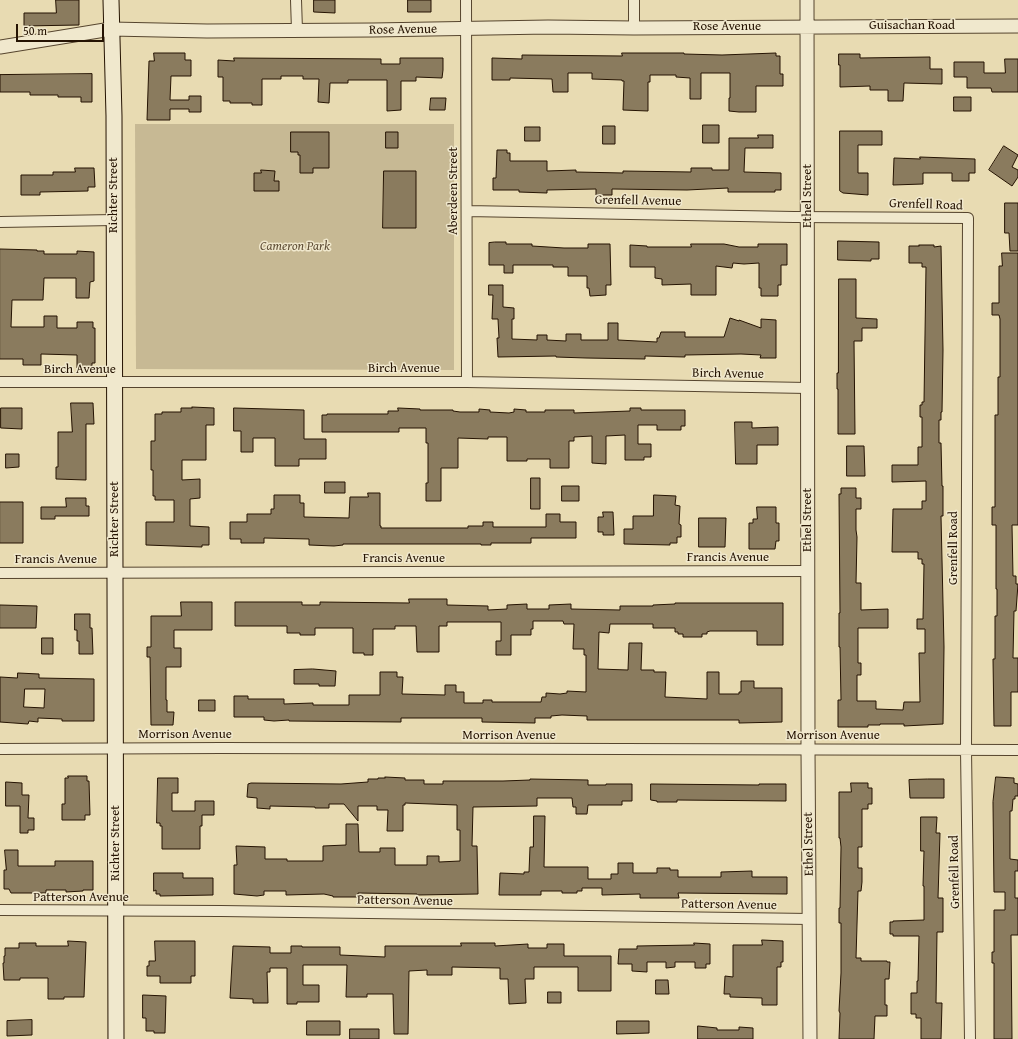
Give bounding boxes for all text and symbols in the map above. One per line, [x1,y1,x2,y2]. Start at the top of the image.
scale bar [18,16,106,42]
street label: Guisachan Road [869,18,955,34]
street label: Rose Avenue [693,19,761,35]
text: 50 m [23,22,47,39]
street label: Rose Avenue [369,22,437,38]
street label: Aberdeen Street [446,147,462,235]
street label: Richter Street [106,157,122,233]
street label: Ethel Street [800,164,816,228]
street label: Grenfell Avenue [595,192,681,210]
street label: Grenfell Road [889,196,963,214]
park label: Cameron Park [260,239,330,255]
street label: Birch Avenue [368,361,440,377]
street label: Birch Avenue [44,362,116,378]
street label: Birch Avenue [692,366,764,382]
street label: Richter Street [107,481,123,557]
street label: Ethel Street [800,488,816,552]
street label: Grenfell Road [946,511,962,585]
street label: Francis Avenue [687,550,769,566]
street label: Francis Avenue [363,551,445,567]
street label: Francis Avenue [15,552,97,568]
street label: Morrison Avenue [138,727,232,743]
street label: Morrison Avenue [462,728,556,744]
street label: Morrison Avenue [786,728,880,744]
street label: Richter Street [108,805,124,881]
street label: Ethel Street [801,812,817,876]
street label: Grenfell Road [947,835,963,909]
street label: Patterson Avenue [33,890,129,906]
street label: Patterson Avenue [357,892,453,910]
street label: Patterson Avenue [681,896,777,914]

